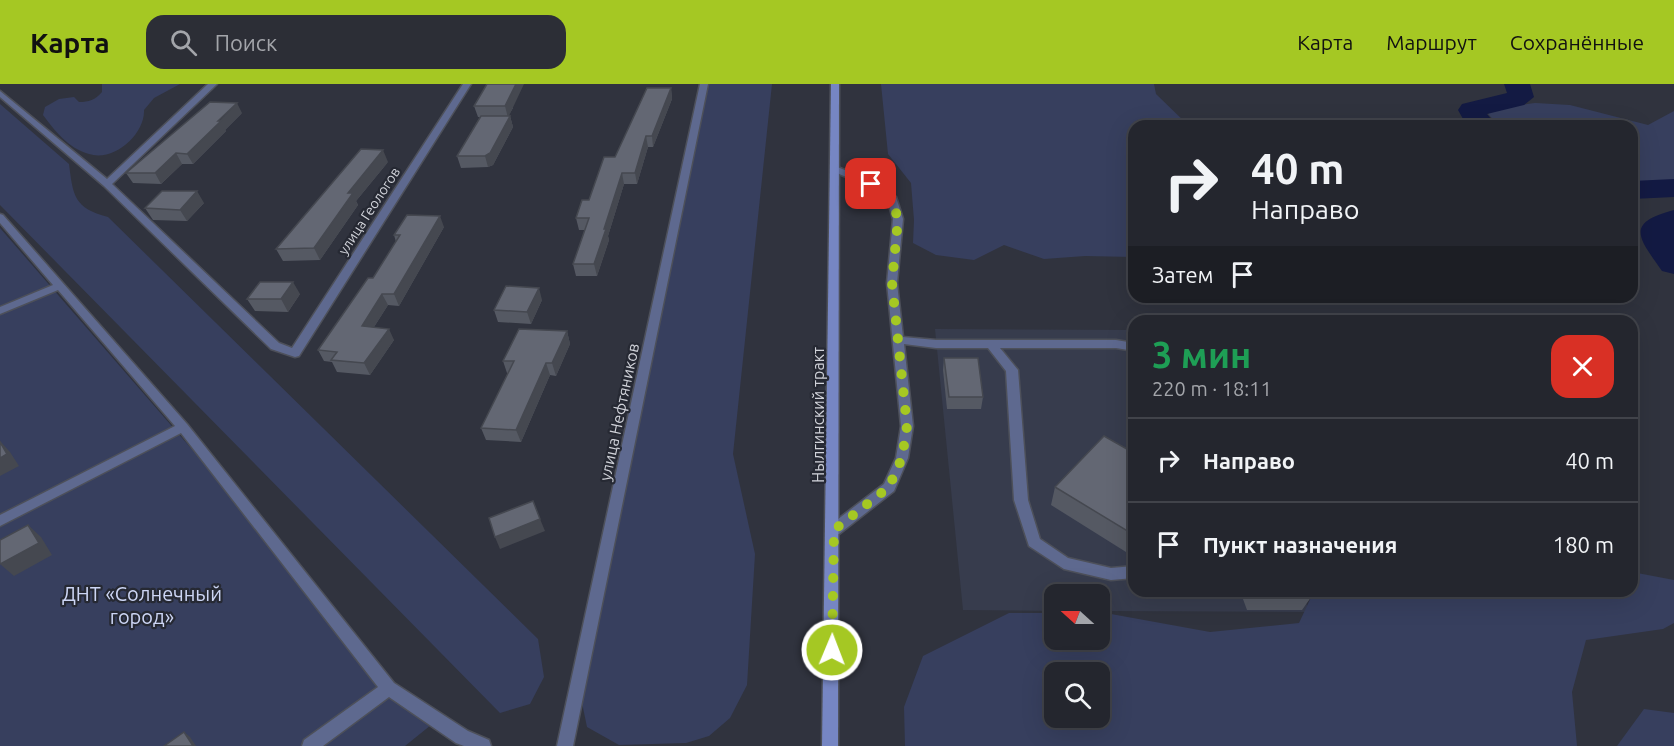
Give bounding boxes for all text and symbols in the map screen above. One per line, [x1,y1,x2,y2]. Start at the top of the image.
search box [146,15,566,69]
icon: search [167,26,200,59]
text: Карта [30,27,110,58]
text: Поиск [215,30,277,55]
text: Карта [1297,30,1353,54]
text: Маршрут [1386,30,1477,54]
text: Сохранённые [1510,30,1644,54]
icon: right [1152,144,1230,222]
text: 40 m [1251,145,1345,192]
pin [845,158,896,209]
street label: улица Геологов [335,164,403,258]
icon: arrive [854,167,887,200]
text: Направо [1251,194,1360,224]
icon: arrive [1226,258,1259,291]
text: Затем [1152,262,1214,287]
text: 3 мин [1152,334,1251,375]
button: close [1551,335,1614,398]
street label: улица Нефтяников [596,342,642,482]
street label: Нылгинский тракт [809,347,827,483]
text: 220 m · 18:11 [1152,377,1272,400]
icon: right [1152,444,1185,477]
text: Направо [1203,448,1295,473]
text: 40 m [1565,448,1614,473]
icon: arrive [1152,528,1185,561]
text: Пункт назначения [1203,532,1397,557]
text: 180 m [1553,532,1614,557]
park label: ДНТ «Солнечный город» [62,582,222,628]
north arrow [1044,584,1110,650]
map controls [1044,584,1110,728]
position arrow [800,618,864,682]
button: search [1044,662,1110,728]

